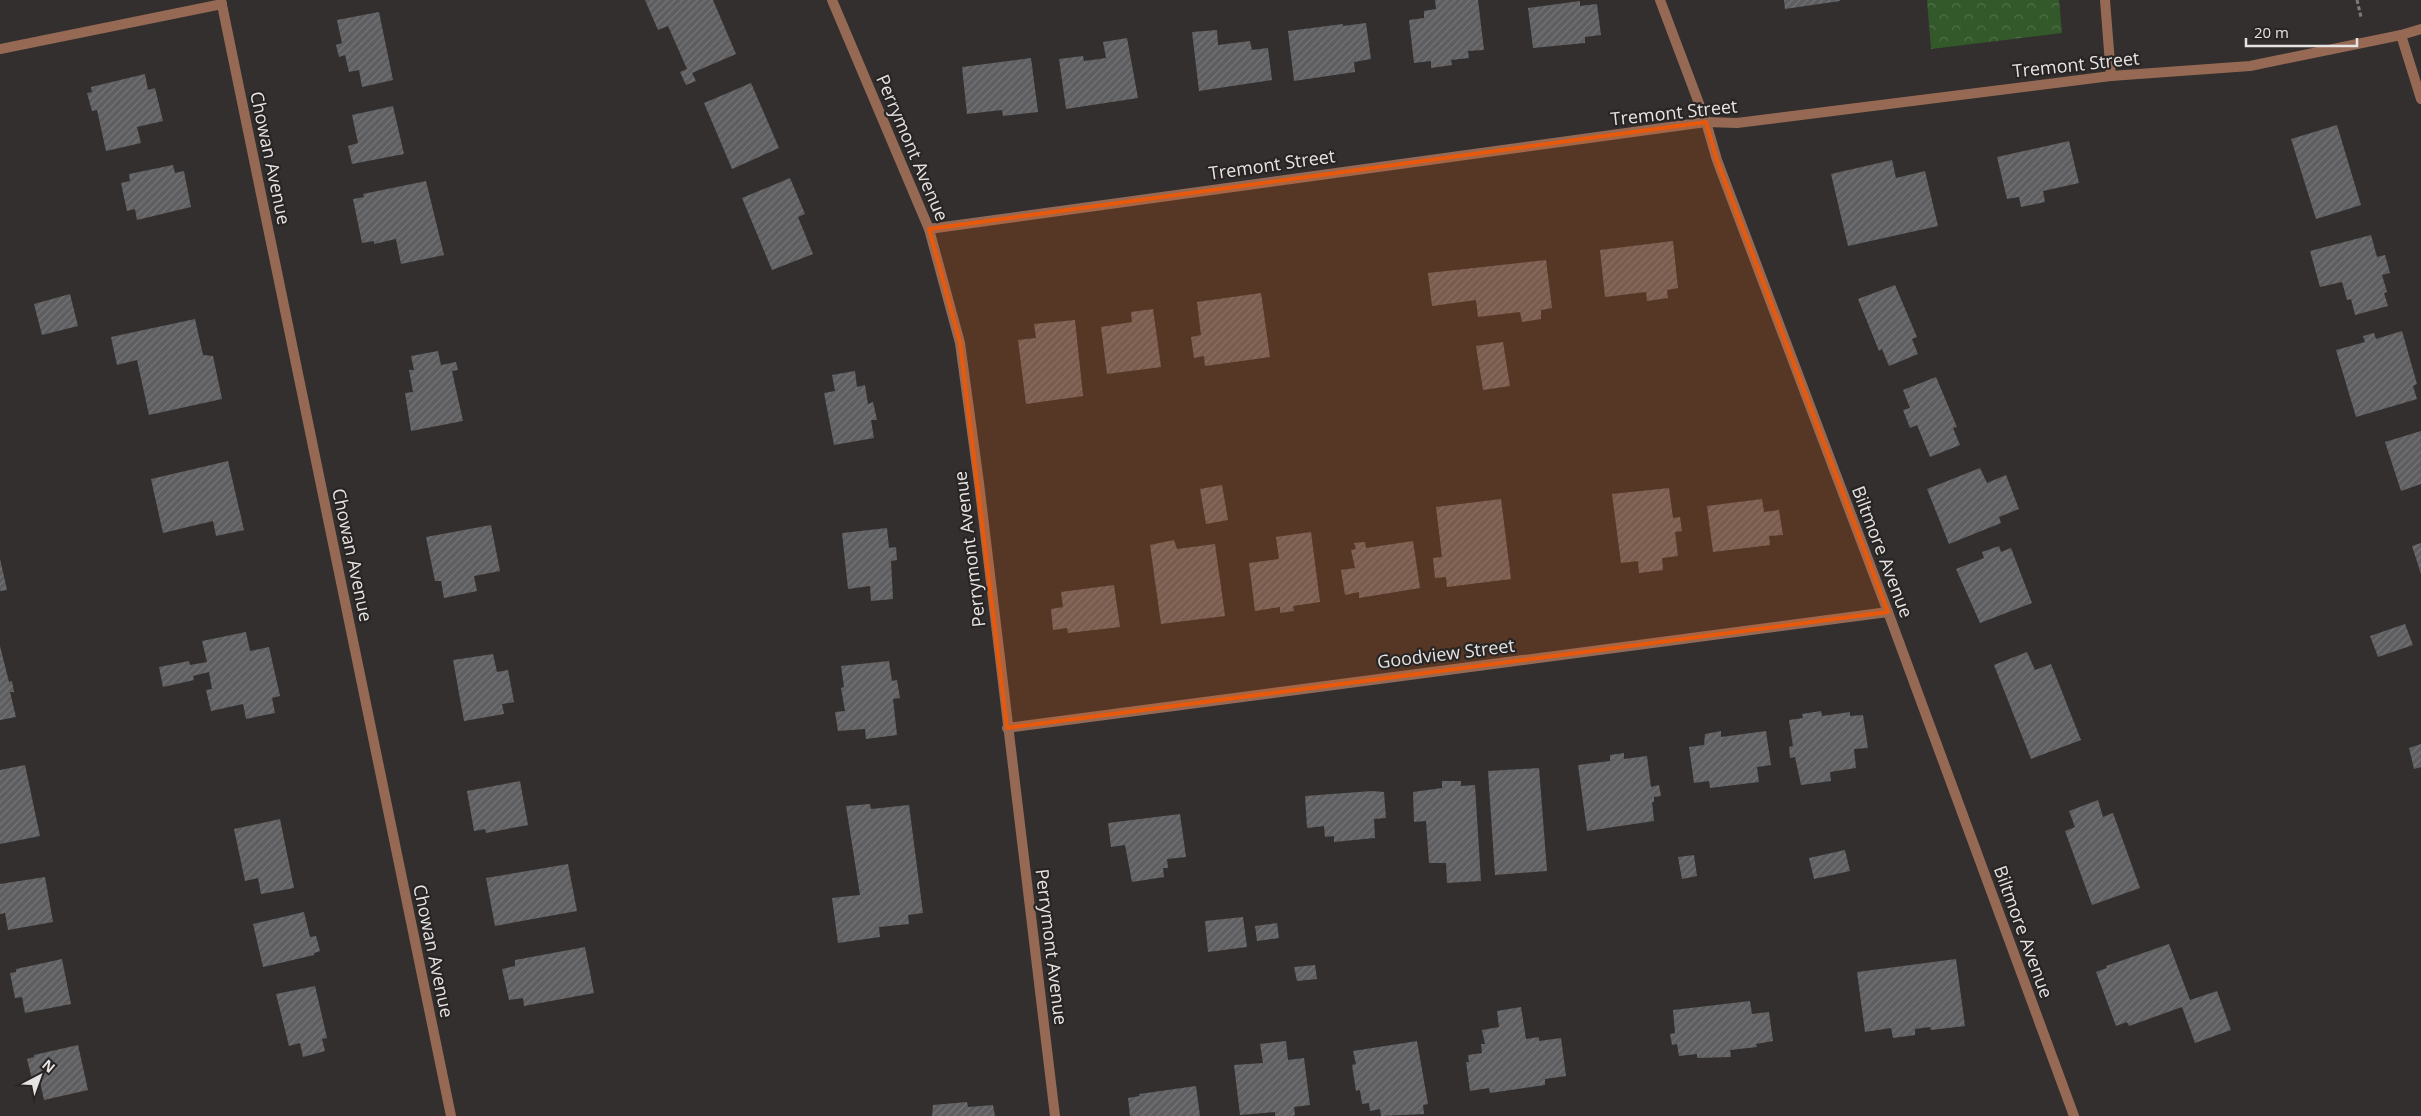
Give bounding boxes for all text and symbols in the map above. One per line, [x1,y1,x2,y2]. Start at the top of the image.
scale bar [2246,15,2357,47]
text: 20 m [2254,22,2289,42]
street label: Tremont Street [2011,45,2140,83]
street label: Perrymont Avenue [871,71,955,225]
street label: Chowan Avenue [245,89,297,227]
street label: Tremont Street [1609,93,1738,131]
street label: Tremont Street [1207,143,1337,185]
street label: Perrymont Avenue [948,470,990,628]
street label: Biltmore Avenue [1847,482,1919,621]
street label: Chowan Avenue [327,486,379,624]
street label: Goodview Street [1376,633,1516,673]
street label: Biltmore Avenue [1989,862,2059,1001]
street label: Perrymont Avenue [1031,868,1073,1026]
street label: Chowan Avenue [408,882,460,1020]
north arrow [15,1051,65,1101]
text: N [38,1055,59,1077]

